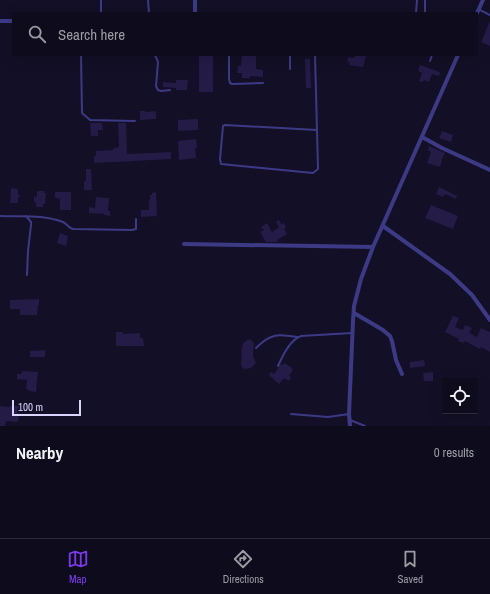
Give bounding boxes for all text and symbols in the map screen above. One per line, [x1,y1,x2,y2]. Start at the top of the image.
search box [12,12,478,56]
icon: search [26,23,48,45]
text: Search here [58,24,125,45]
map controls [442,378,478,414]
button: locate [442,378,478,414]
scale bar [12,398,81,417]
text: 100 m [18,400,43,414]
text: Nearby [16,441,63,464]
text: 0 results [434,444,474,461]
tab: Map [67,548,89,586]
tab: Directions [223,548,264,586]
tab: Saved [398,548,423,586]

